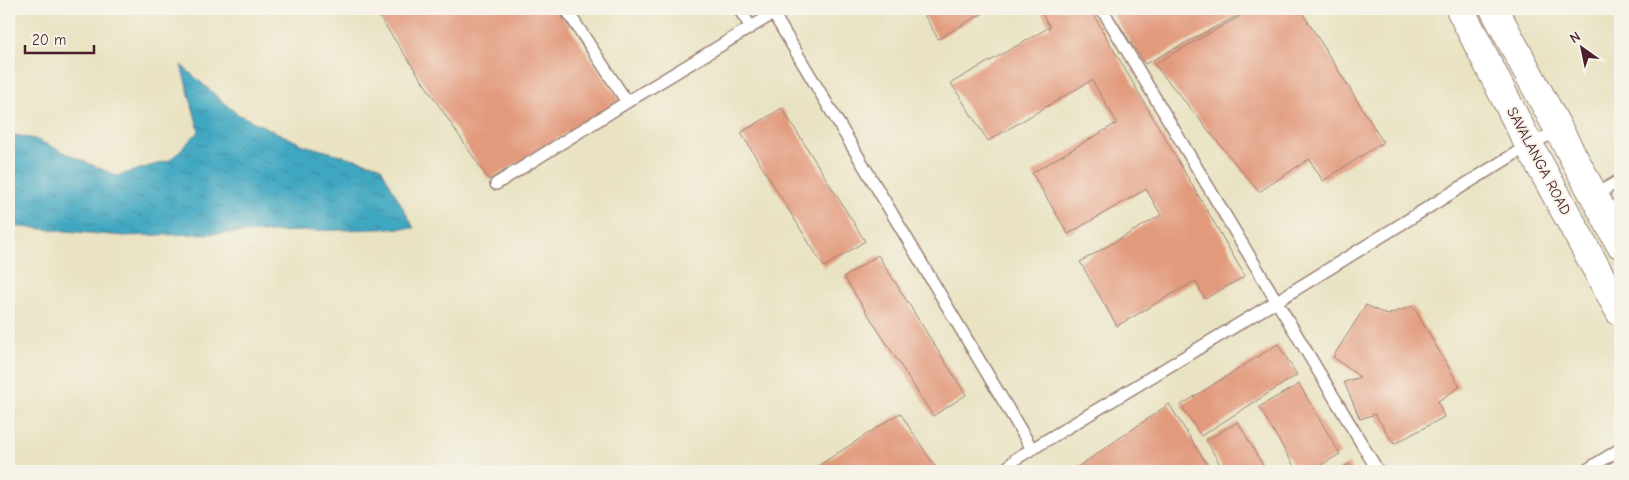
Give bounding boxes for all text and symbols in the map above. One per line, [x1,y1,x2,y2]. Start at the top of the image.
scale bar [25,22,94,54]
north arrow [1556,22,1606,72]
text: N [1567,28,1584,47]
text: 20 m [32,31,66,49]
street label: SAVALANGA ROAD [1503,104,1575,218]

